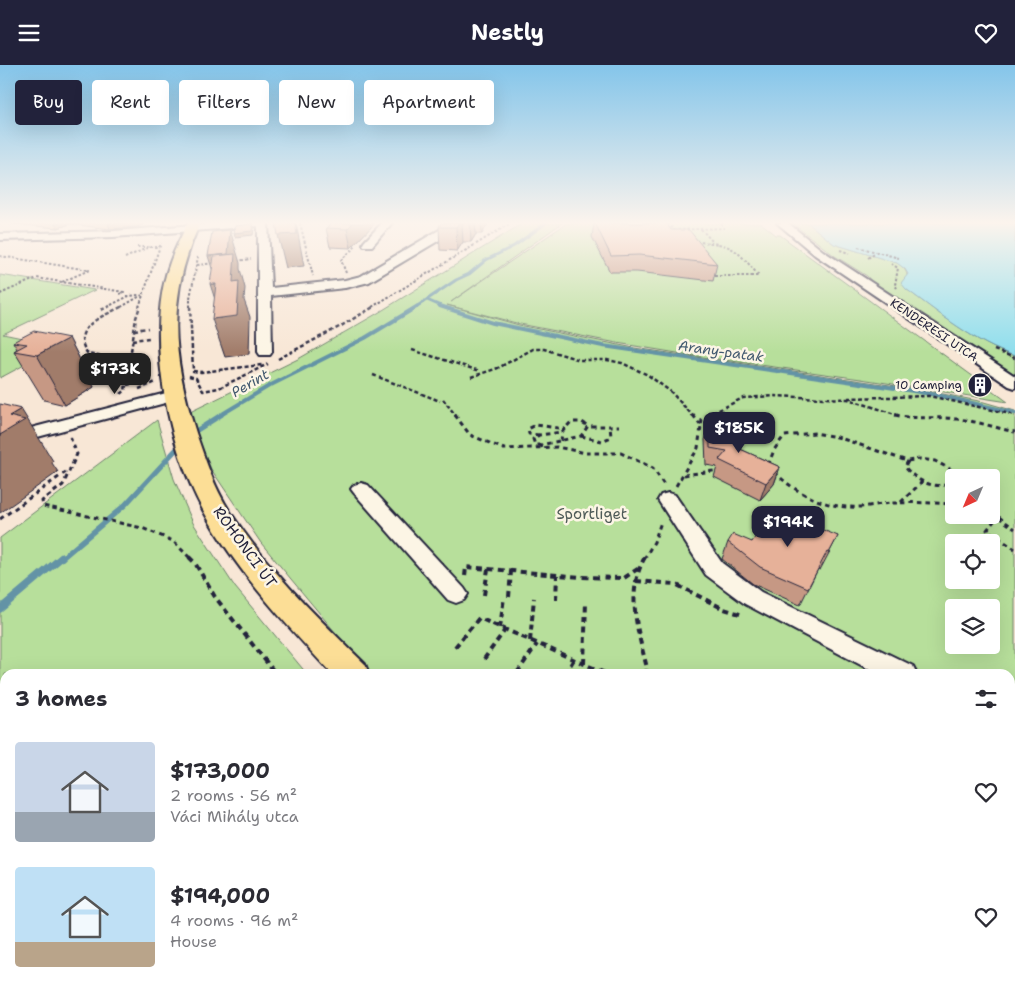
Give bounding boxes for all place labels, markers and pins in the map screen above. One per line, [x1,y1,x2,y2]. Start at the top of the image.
pin: $173K [80,353,150,395]
building icon: 10 Camping [967,372,993,398]
place label: 10 Camping [895,377,962,393]
pin: $185K [704,411,774,454]
pin: $194K [753,505,823,548]

